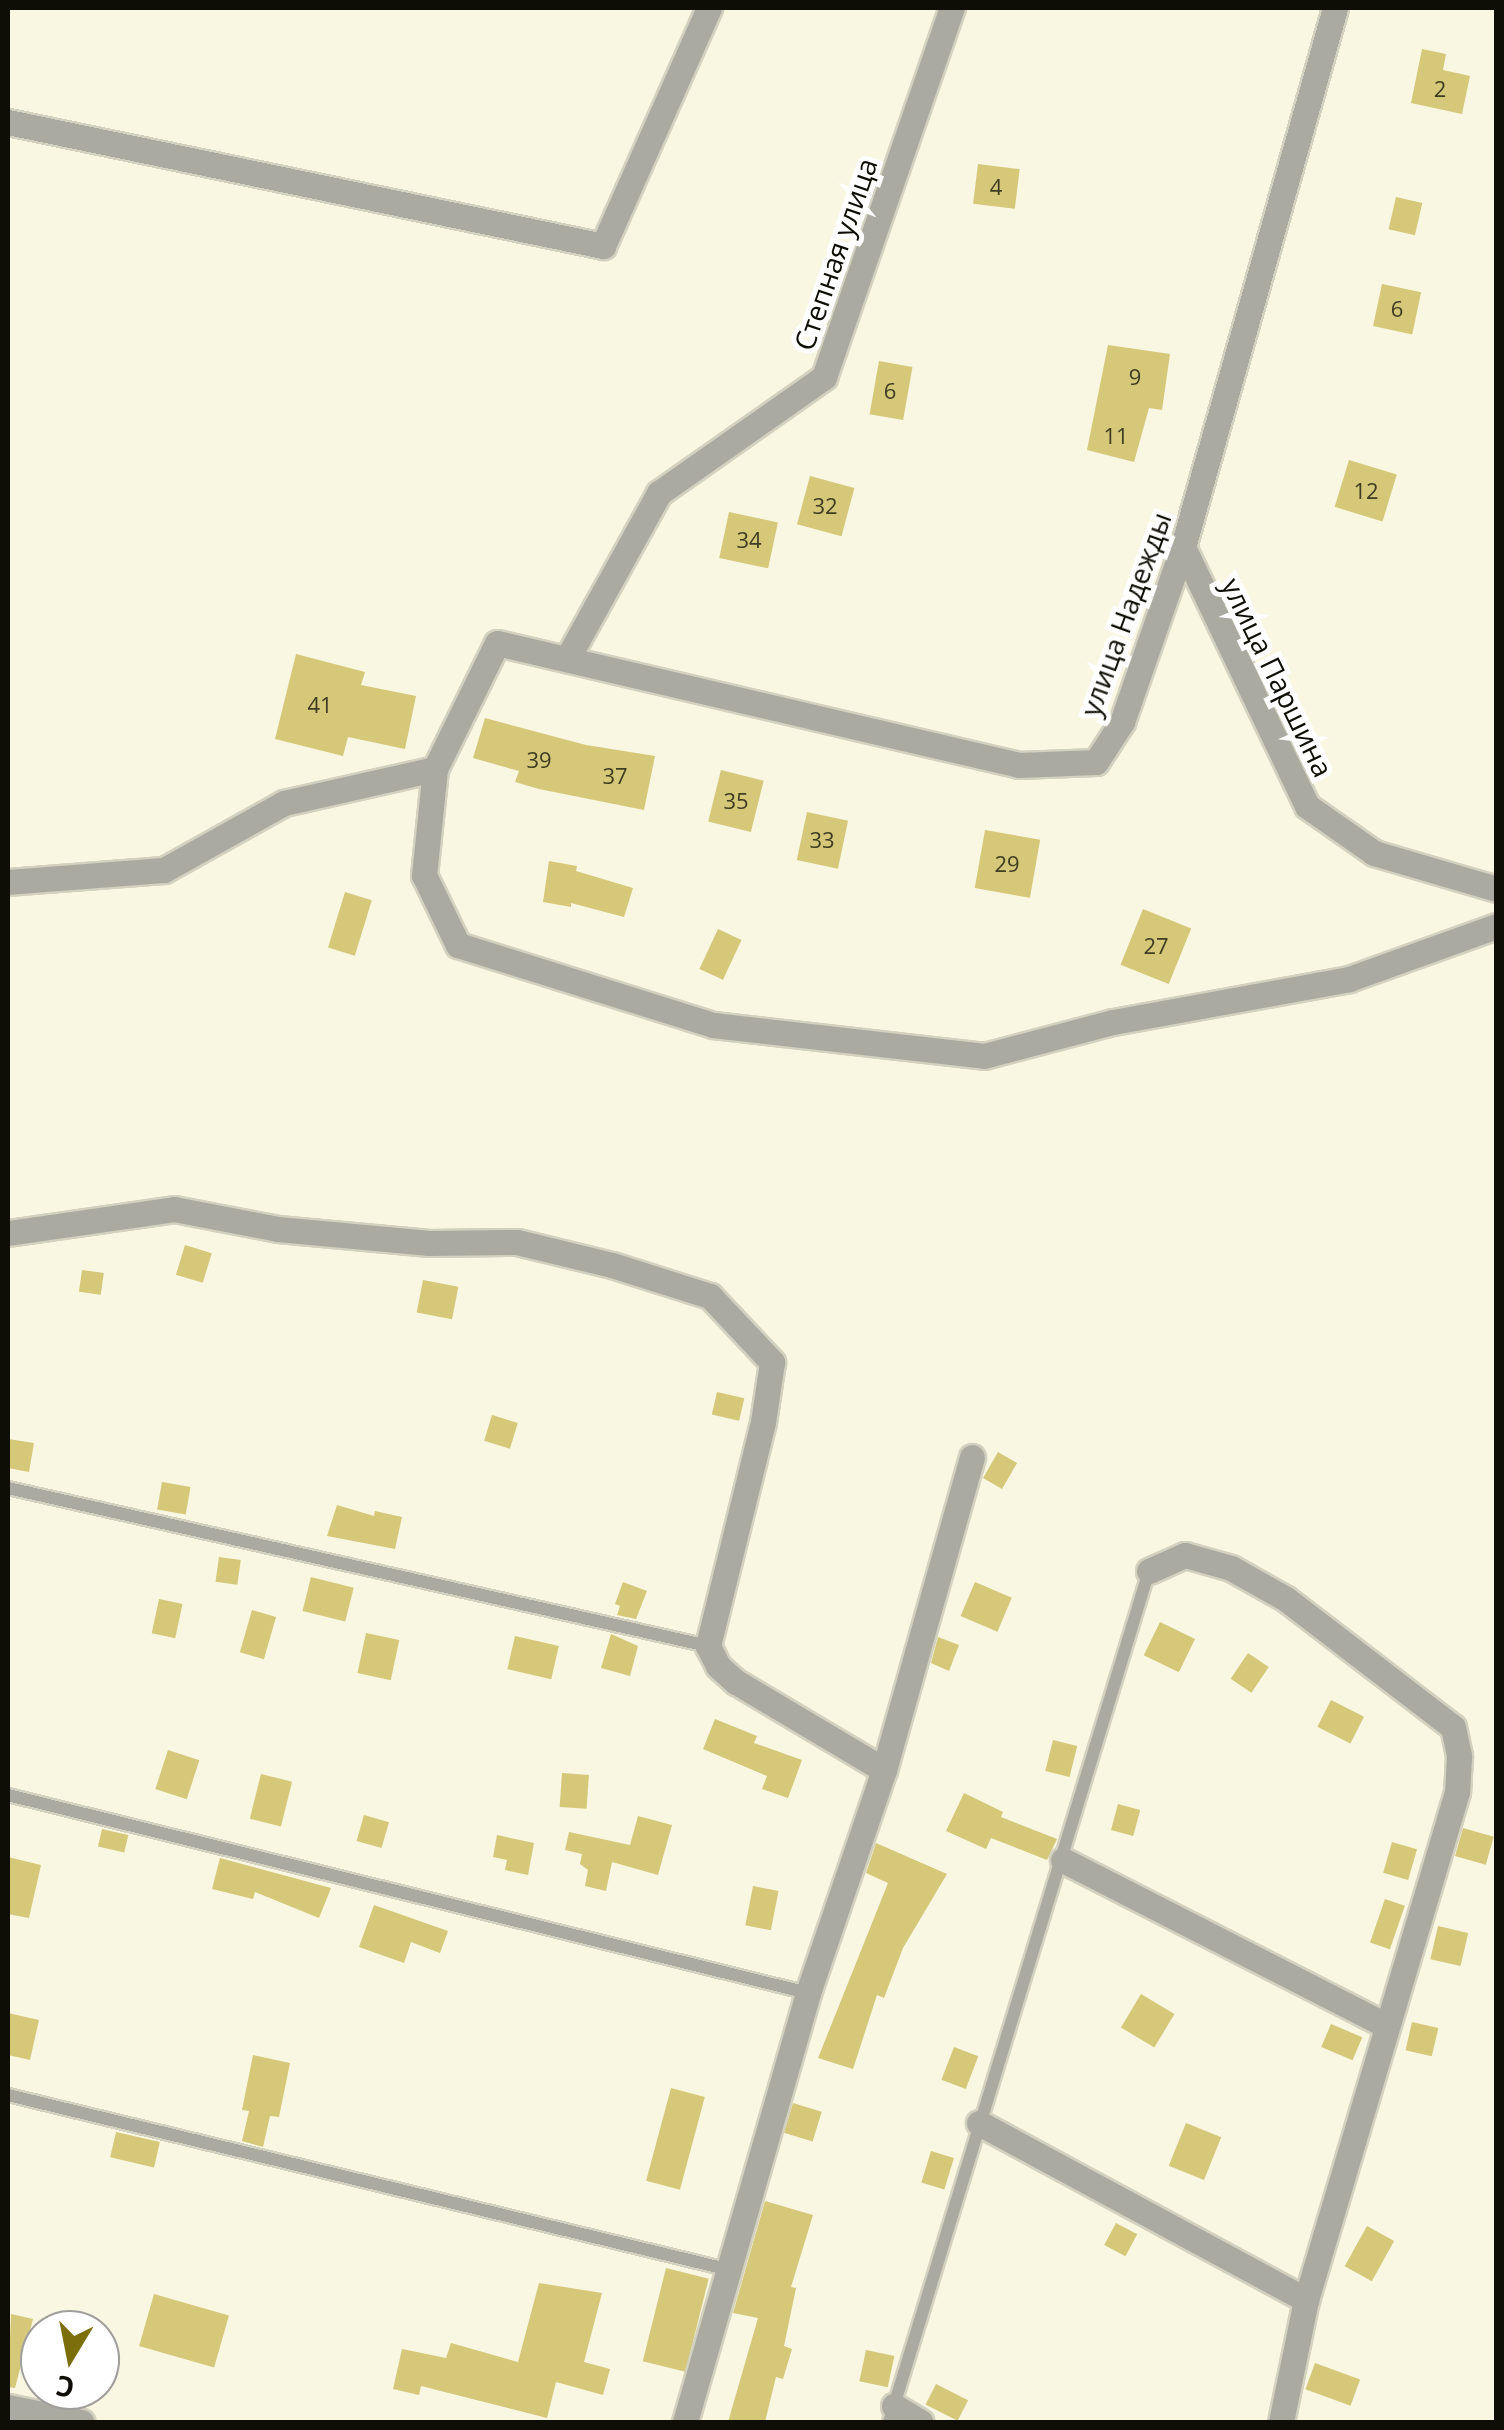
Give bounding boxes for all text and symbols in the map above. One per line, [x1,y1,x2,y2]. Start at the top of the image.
house number: 2 [1434,76,1446,102]
street label: Степная улица [786,154,884,354]
house number: 4 [990,174,1002,200]
house number: 6 [1391,296,1403,322]
house number: 9 [1129,364,1141,390]
house number: 6 [884,378,896,404]
house number: 11 [1103,423,1129,449]
house number: 12 [1353,478,1379,504]
house number: 32 [812,493,838,519]
street label: улица Надежды [1073,508,1177,720]
house number: 34 [736,527,762,553]
street label: улица Паршина [1215,572,1341,782]
house number: 41 [307,692,333,718]
house number: 39 [526,747,552,773]
house number: 37 [602,763,628,789]
house number: 35 [723,788,749,814]
house number: 33 [809,827,835,853]
house number: 29 [994,851,1020,877]
house number: 27 [1143,933,1169,959]
north arrow [20,2310,120,2410]
text: С [53,2367,77,2408]

